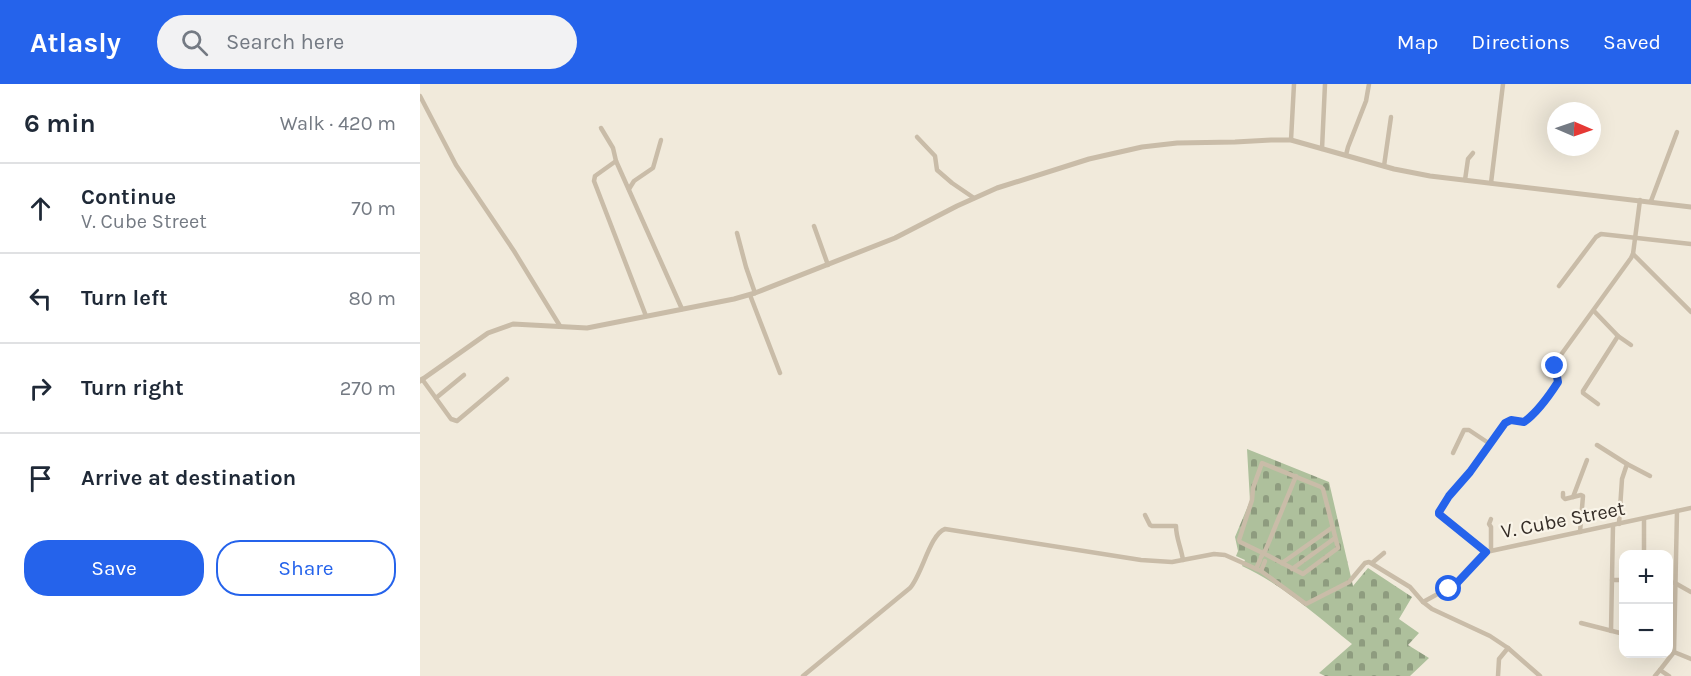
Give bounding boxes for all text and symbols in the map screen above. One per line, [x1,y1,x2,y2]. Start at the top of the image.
search box [157,15,577,69]
text: Atlasly [30,26,121,59]
icon: search [178,26,211,59]
text: Search here [226,29,344,55]
text: Map [1397,30,1438,54]
text: Directions [1471,30,1570,54]
text: Saved [1603,30,1661,54]
north arrow [1547,102,1601,156]
text: 6 min [24,108,96,139]
text: Walk · 420 m [280,112,396,135]
text: Continue [81,184,176,210]
icon: ahead [24,192,57,225]
text: 70 m [351,197,396,220]
text: V. Cube Street [81,210,207,233]
icon: left [24,282,57,315]
text: Turn left [81,285,168,311]
text: 80 m [348,287,396,310]
route end [1541,352,1567,378]
icon: right [24,372,57,405]
text: Turn right [81,375,184,401]
text: 270 m [340,377,396,400]
icon: arrive [24,462,57,495]
text: Arrive at destination [81,465,296,491]
street label: V. Cube Street [1499,497,1627,543]
button: Save [24,540,204,596]
button: Share [216,540,396,596]
map controls [1619,550,1673,658]
button: + [1619,550,1673,604]
route start [1435,575,1461,601]
button: − [1619,604,1673,658]

